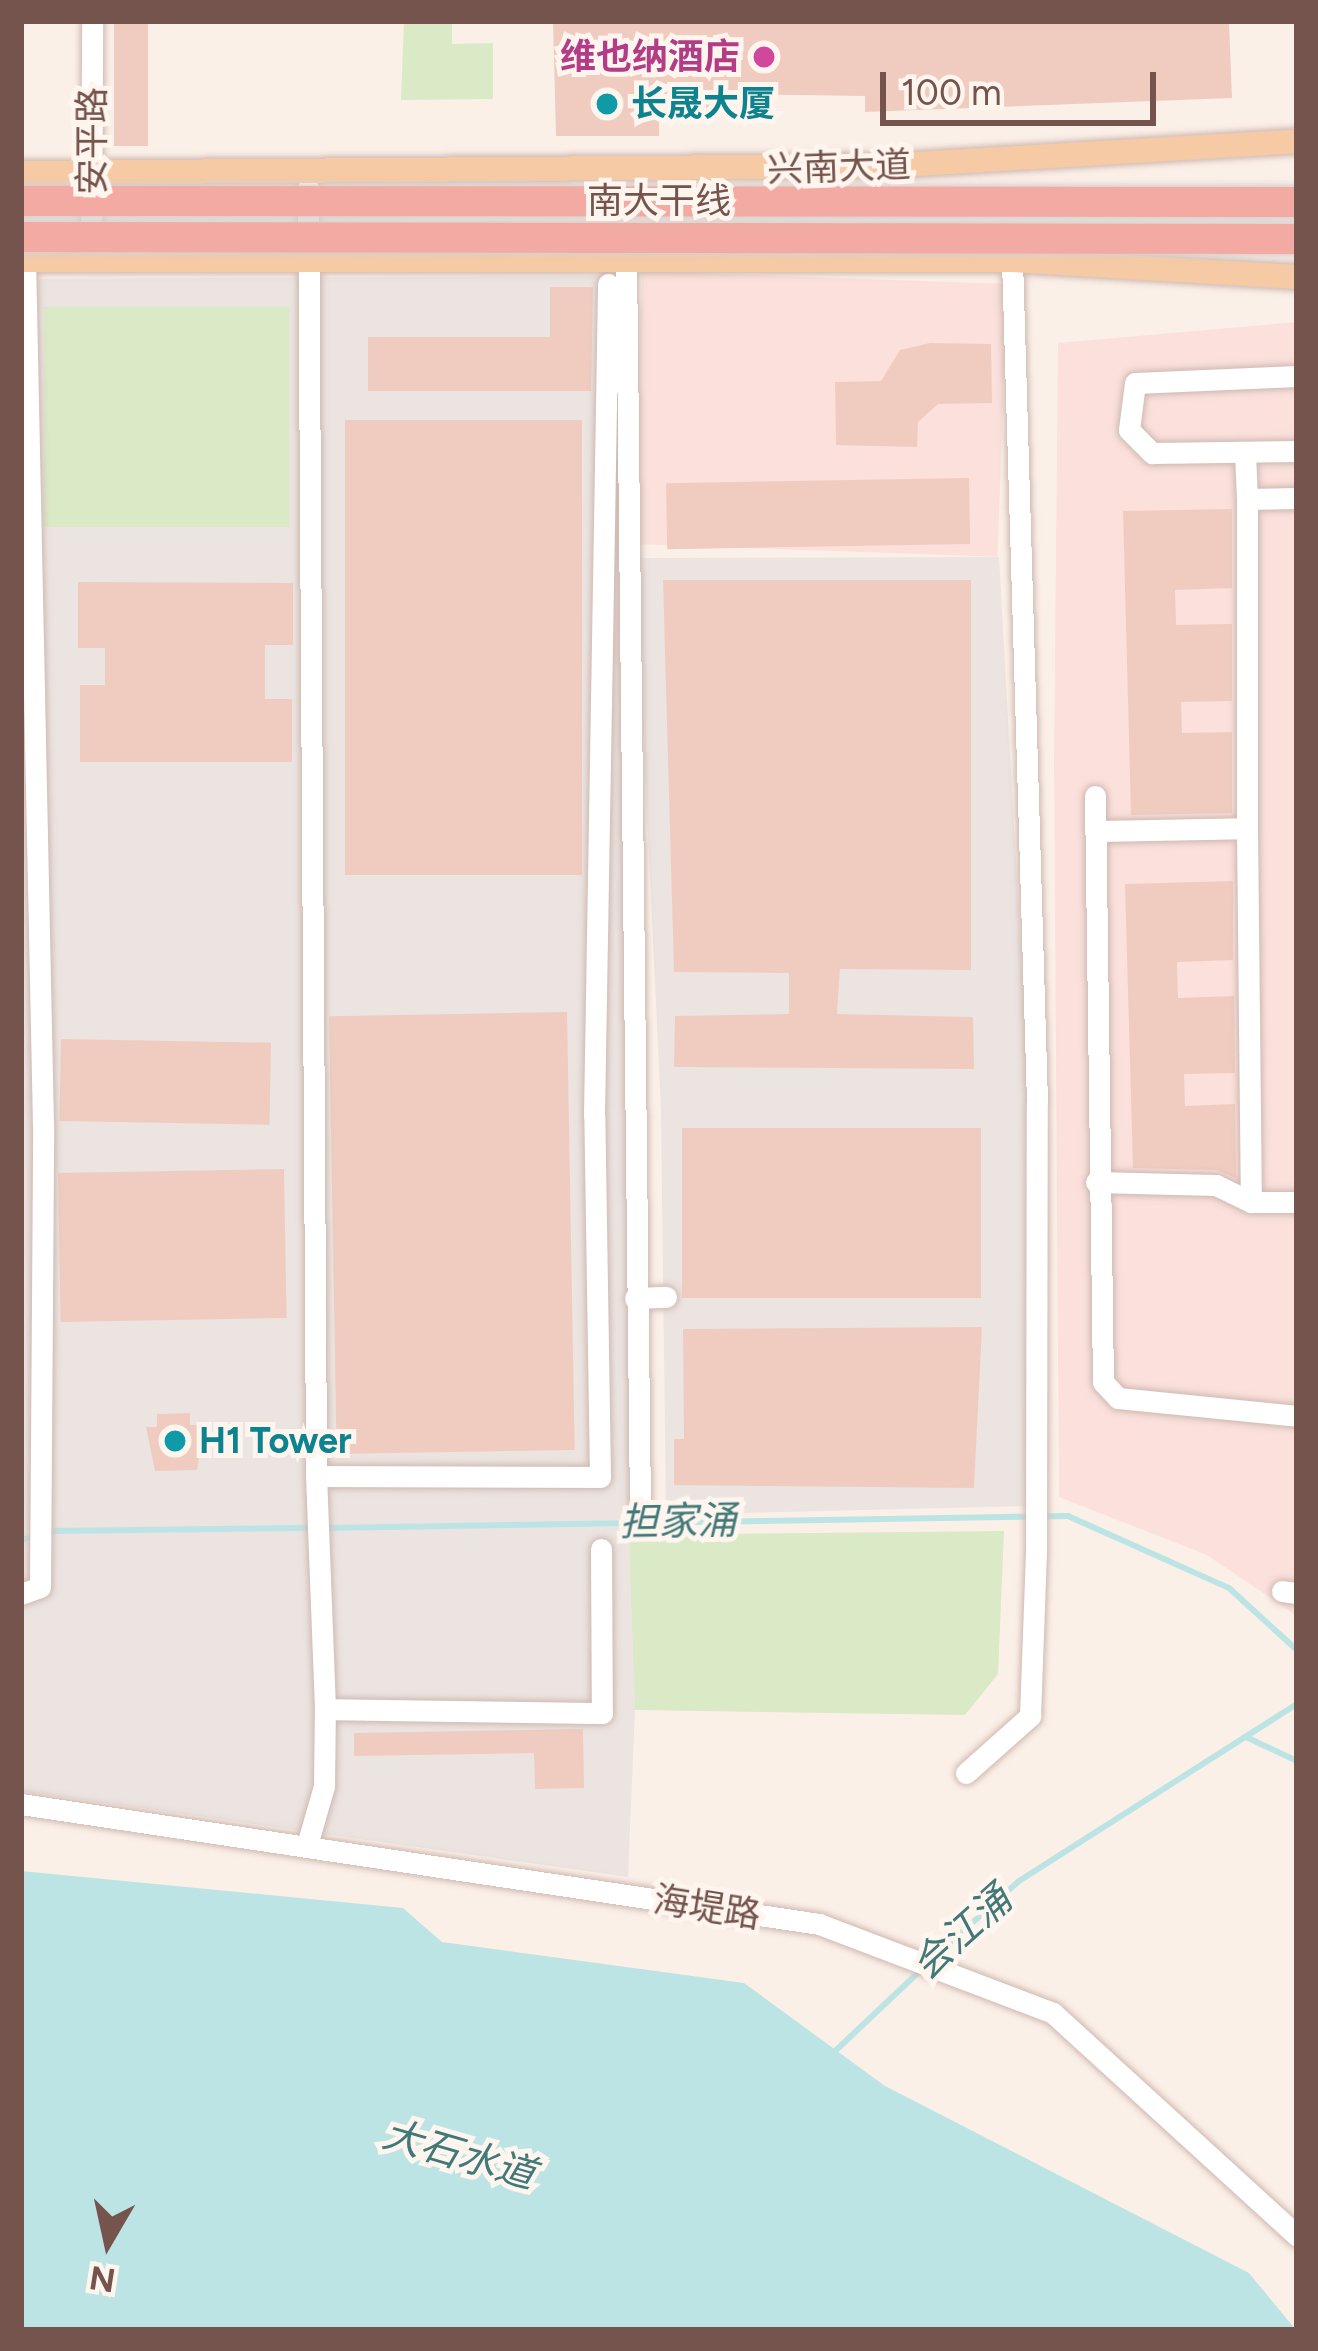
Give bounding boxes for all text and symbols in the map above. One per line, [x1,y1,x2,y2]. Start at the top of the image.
place label: 维也纳酒店 [560,35,740,79]
marker: 维也纳酒店 [751,44,777,70]
scale bar [886,48,1162,122]
text: 100 m [901,71,1002,114]
place label: 长晟大厦 [631,82,775,126]
street label: 安平路 [70,87,114,195]
marker: 长晟大厦 [594,91,620,117]
street label: 兴南大道 [766,143,912,191]
street label: 南大干线 [587,179,731,223]
place label: H1 Tower [199,1419,352,1463]
marker: H1 Tower [162,1428,188,1454]
water label: 担家涌 [619,1498,737,1546]
water label: 会江涌 [903,1876,1021,1990]
street label: 海堤路 [650,1877,764,1937]
water label: 大石水道 [378,2111,540,2199]
north arrow [48,2183,168,2303]
text: N [87,2258,118,2300]

